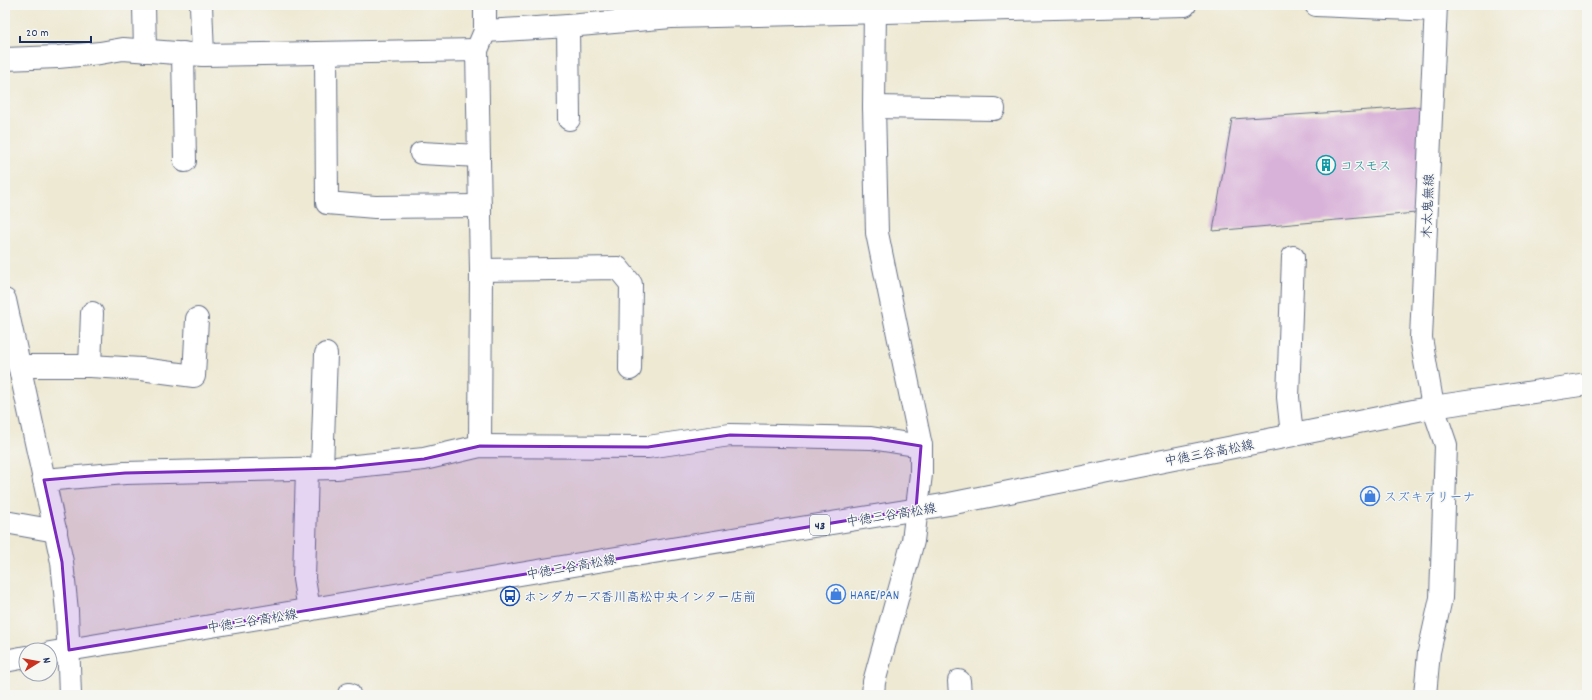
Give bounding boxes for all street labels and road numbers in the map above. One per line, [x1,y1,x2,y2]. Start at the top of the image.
street label: 木太鬼無線 [1419,172,1440,239]
street label: 中徳三谷高松線 [1163,436,1257,472]
street label: 中徳三谷高松線 [845,500,939,533]
road number: 43 [810,515,830,535]
street label: 中徳三谷高松線 [525,551,619,586]
street label: 中徳三谷高松線 [206,606,300,639]

